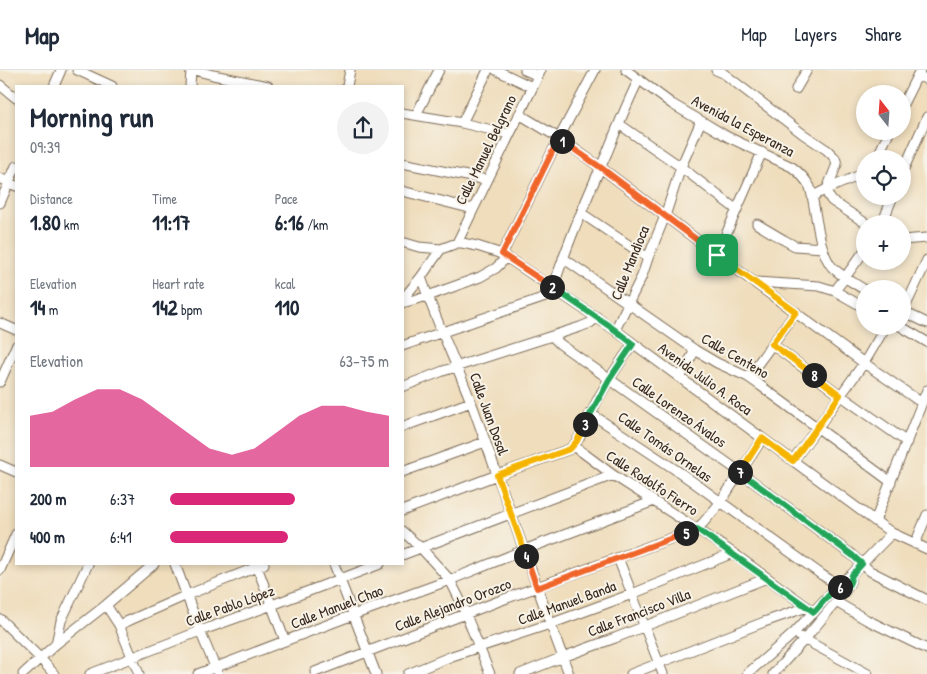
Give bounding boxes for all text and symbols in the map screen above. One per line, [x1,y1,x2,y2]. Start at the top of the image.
text: Map [25,19,59,51]
text: Map [741,22,767,47]
text: Layers [795,22,837,47]
text: Share [865,22,902,47]
north arrow [856,85,911,140]
map controls [856,85,911,335]
street label: Avenida la Esperanza [688,90,798,162]
street label: Calle Manuel Belgrano [450,91,521,208]
text: Morning run [30,98,154,136]
button: share [337,102,389,154]
pin: 1 [550,128,574,154]
text: 1 [560,132,565,151]
text: 09:39 [30,136,60,158]
button: locate [856,150,911,205]
text: Distance [30,189,73,208]
text: Time [152,189,177,208]
text: Pace [275,189,298,208]
text: 1.80 [30,208,61,237]
text: 11:17 [152,208,190,237]
text: 6:16 [275,208,304,237]
text: km [61,215,79,234]
text: /km [304,215,328,234]
button: + [856,215,911,270]
street label: Calle Mandioca [605,222,654,303]
pin [696,234,738,276]
icon: arrive [703,241,731,269]
text: Elevation [30,274,77,293]
text: Heart rate [152,274,205,293]
text: kcal [275,274,295,293]
pin: 2 [540,274,564,300]
text: 2 [549,278,556,297]
button: − [856,280,911,335]
text: 14 [30,293,46,322]
text: 142 [152,293,178,322]
text: 110 [275,293,299,322]
text: m [46,300,58,319]
text: bpm [178,300,202,319]
street label: Calle Centeno [698,328,773,383]
street label: Avenida Julio A. Roca [654,337,757,420]
text: Elevation [30,350,83,372]
text: 63–75 m [339,350,389,372]
pin: 8 [802,362,826,388]
text: 8 [811,366,818,385]
street label: Calle Juan Dosal [465,370,514,458]
street label: Calle Lorenzo Ávalos [628,371,731,452]
street label: Calle Tomás Ornelas [614,406,717,487]
pin: 3 [572,412,598,436]
text: 3 [582,415,589,434]
street label: Calle Rodolfo Fierro [602,445,703,520]
pin: 7 [728,460,752,484]
text: 7 [737,463,744,482]
text: 200 m [30,488,66,510]
text: 6:37 [110,488,135,510]
pin: 5 [674,520,698,546]
text: 5 [684,524,689,543]
text: 400 m [30,526,65,548]
text: 6:41 [110,526,132,548]
pin: 4 [514,544,538,568]
text: 4 [524,547,529,566]
street label: Calle Alejandro Orozco [392,573,514,636]
pin: 6 [828,574,852,600]
street label: Calle Manuel Banda [515,575,619,630]
text: 6 [838,578,843,597]
street label: Calle Manuel Chao [288,579,386,634]
street label: Calle Pablo López [182,580,278,631]
street label: Calle Francisco Villa [584,583,693,642]

